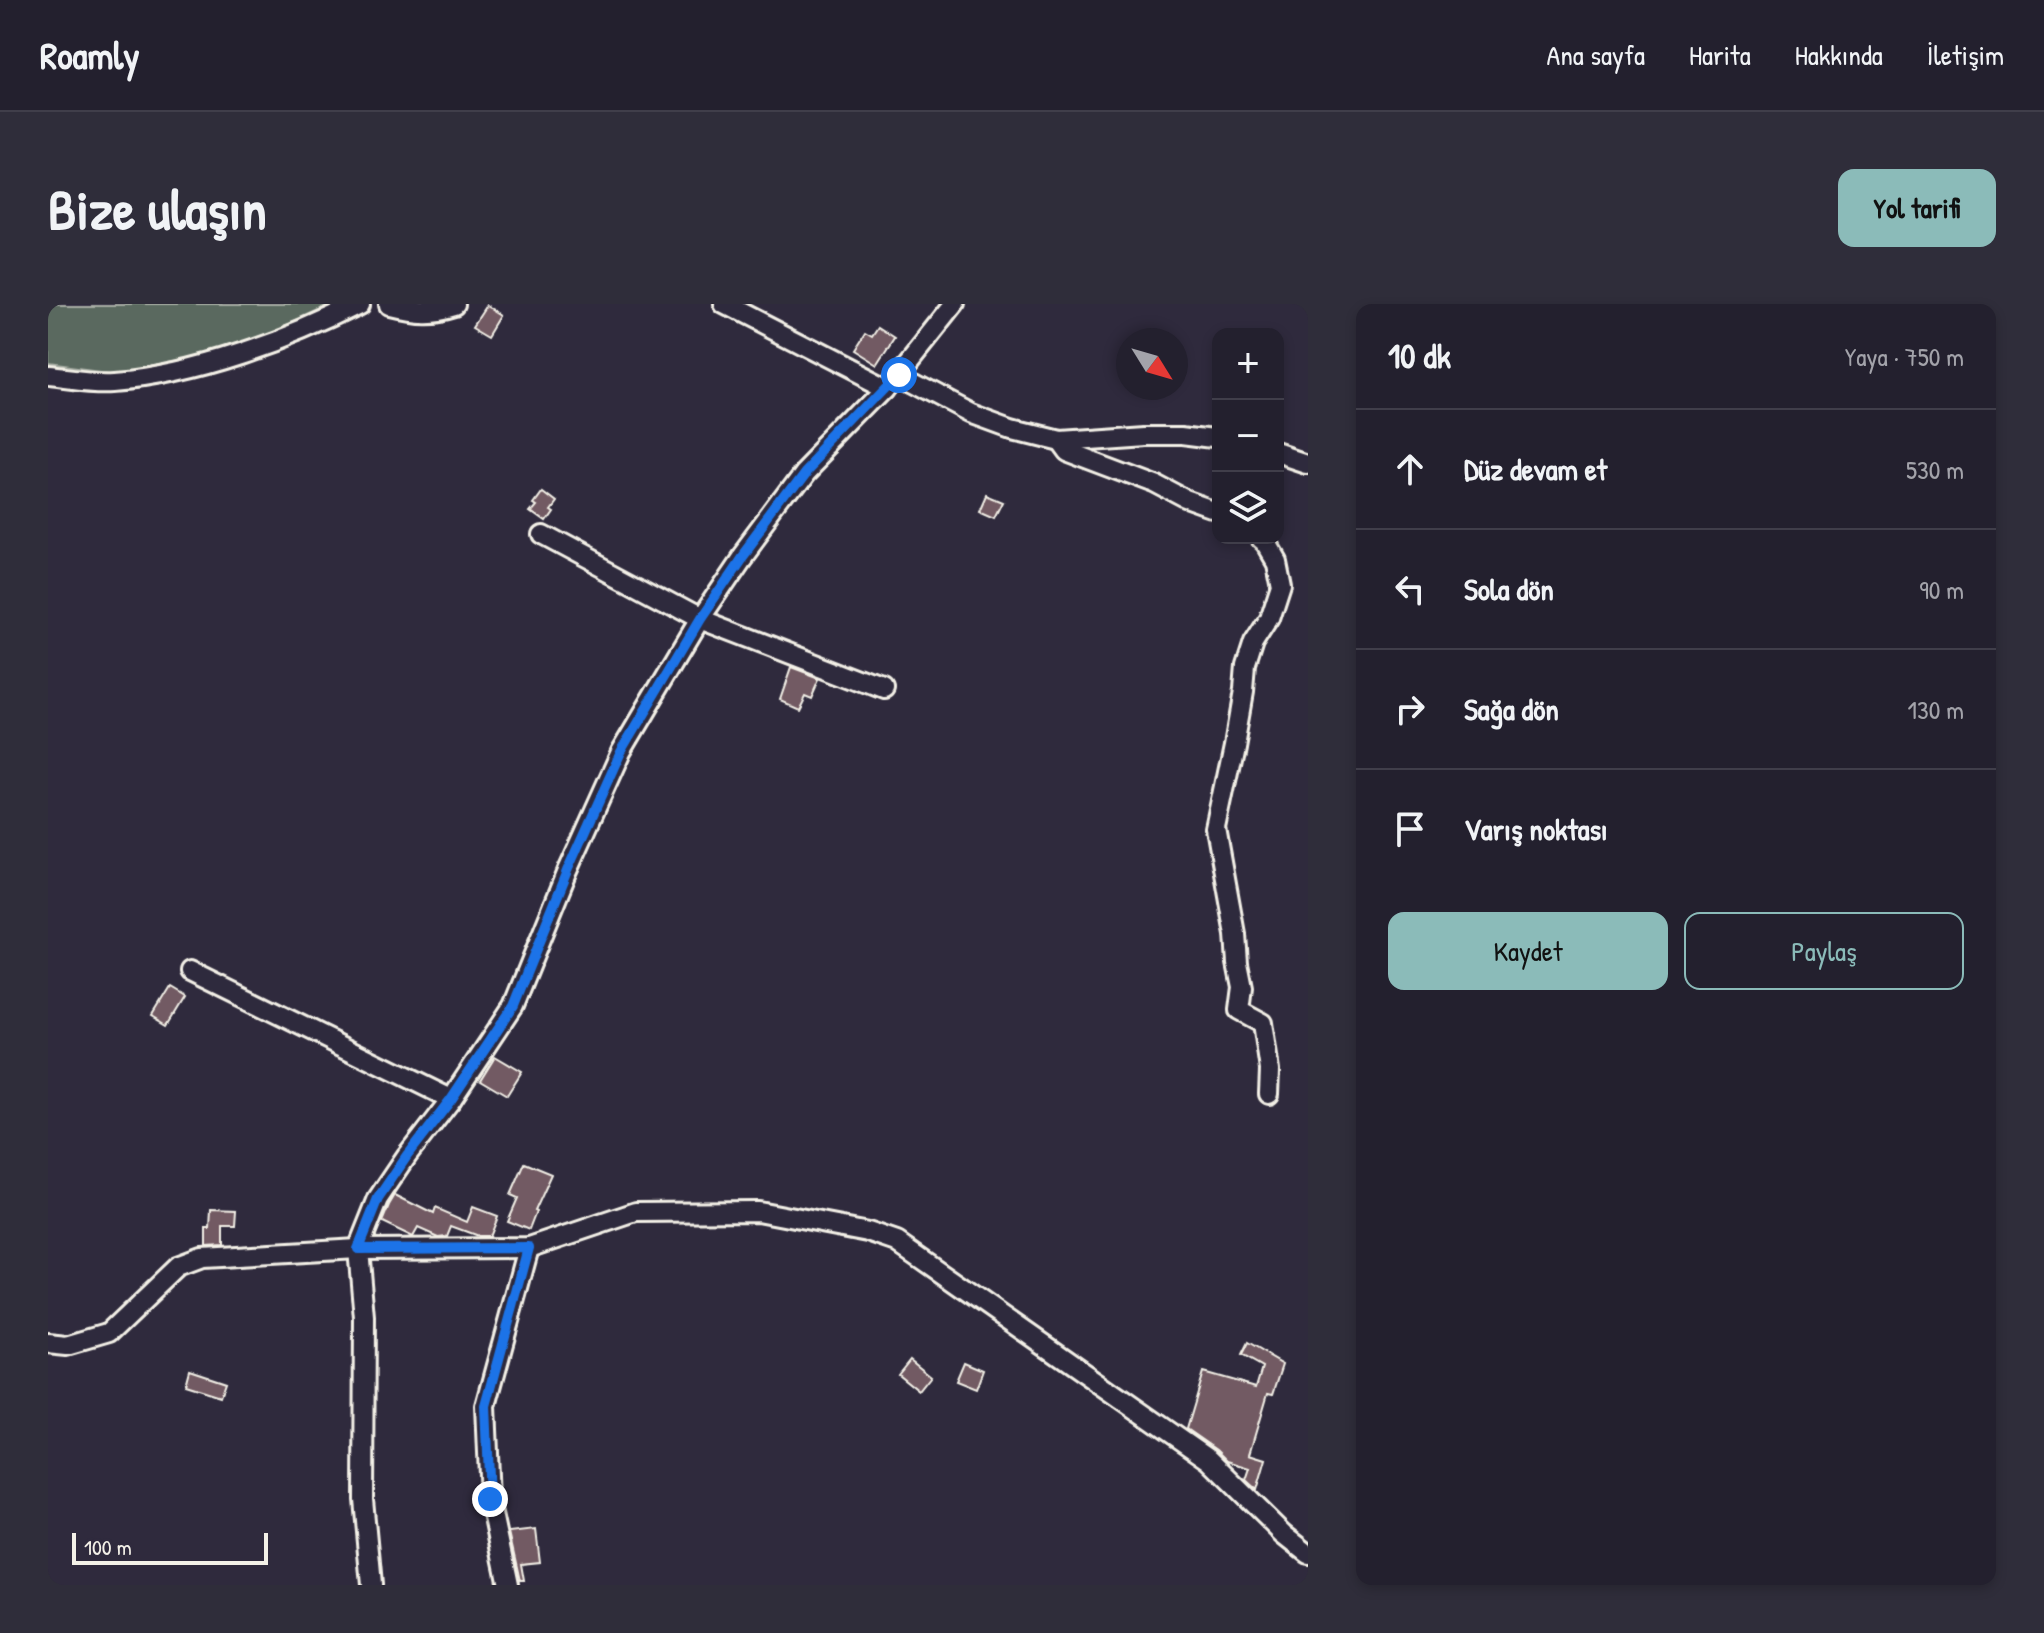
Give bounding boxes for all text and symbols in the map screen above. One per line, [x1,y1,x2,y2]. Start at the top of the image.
text: Roamly [40,29,139,81]
text: Ana sayfa [1547,36,1645,74]
text: Harita [1689,36,1751,74]
text: Hakkında [1795,36,1883,74]
text: İletişim [1927,36,2004,74]
button: Yol tarifi [1838,169,1996,247]
text: Bize ulaşın [48,171,267,246]
north arrow [1116,328,1188,400]
map controls [1212,328,1284,544]
button: + [1212,328,1284,400]
text: 10 dk [1388,333,1451,379]
text: Yaya · 750 m [1845,339,1964,374]
route start [881,357,917,393]
button: − [1212,400,1284,472]
icon: ahead [1388,447,1432,491]
text: Düz devam et [1464,449,1607,489]
text: 530 m [1906,452,1964,487]
button: layers [1212,472,1284,544]
icon: left [1388,567,1432,611]
text: Sola dön [1464,569,1554,609]
text: 90 m [1919,572,1964,607]
icon: right [1388,687,1432,731]
text: Sağa dön [1464,689,1559,729]
text: 130 m [1908,692,1964,727]
icon: arrive [1388,807,1432,851]
text: Varış noktası [1464,809,1608,849]
button: Kaydet [1388,912,1668,990]
button: Paylaş [1684,912,1964,990]
route end [472,1481,508,1517]
scale bar [72,1529,268,1565]
text: 100 m [84,1532,132,1562]

